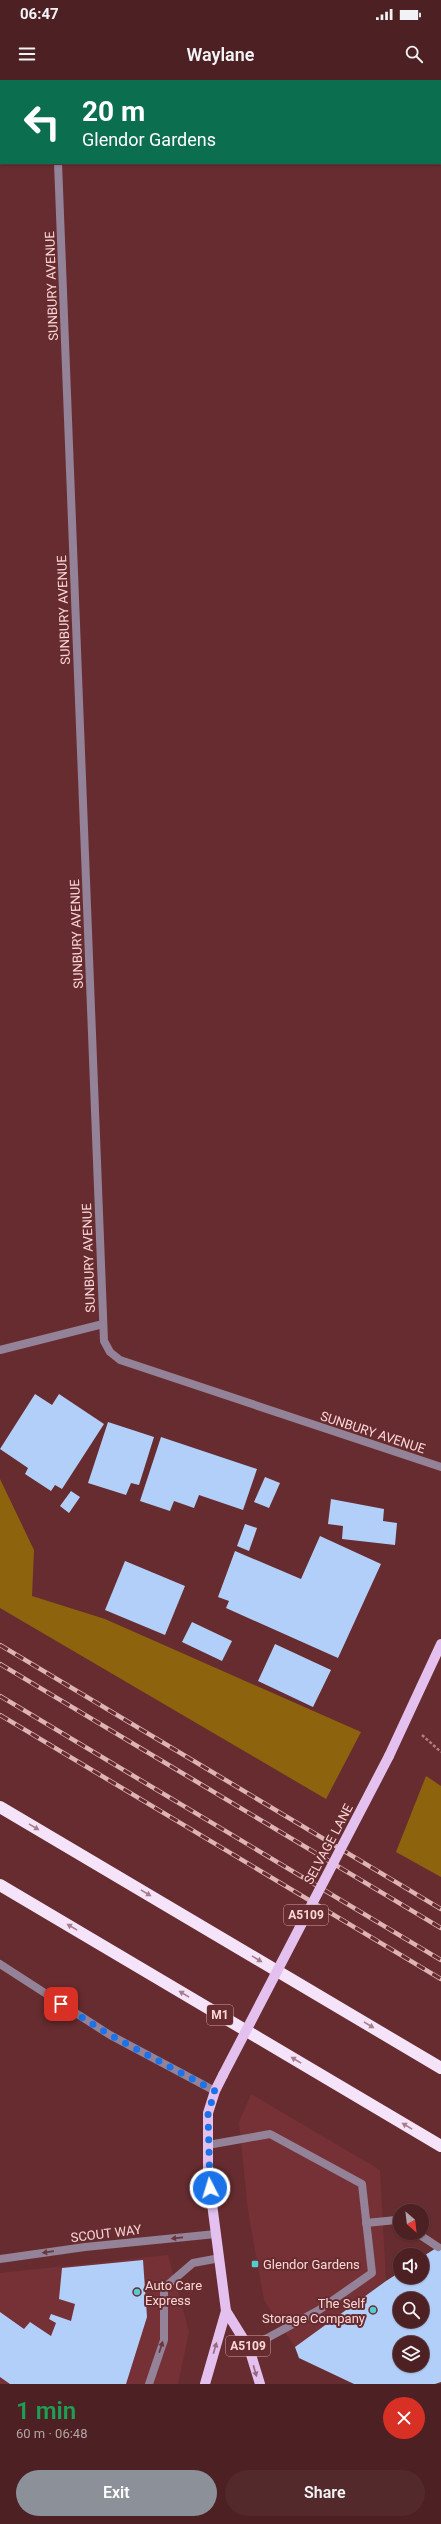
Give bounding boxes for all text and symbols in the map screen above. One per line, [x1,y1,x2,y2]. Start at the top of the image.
text: 06:47 [20,5,59,23]
icon: menu [16,43,38,65]
icon: search [403,43,425,65]
text: Waylane [186,44,255,65]
text: 20 m [82,95,145,128]
icon: left [16,96,68,148]
text: Glendor Gardens [82,129,216,150]
street label: SUNBURY AVENUE [42,231,61,341]
street label: SUNBURY AVENUE [54,555,73,665]
street label: SUNBURY AVENUE [67,879,86,989]
street label: SUNBURY AVENUE [79,1203,98,1313]
street label: SUNBURY AVENUE [319,1408,427,1457]
street label: SELVAGE LANE [301,1801,356,1887]
one-way arrow [28,1824,40,1831]
one-way arrow [140,1890,151,1897]
road number: A5109 [284,1905,328,1925]
one-way arrow [66,1924,78,1931]
one-way arrow [251,1956,263,1963]
pin [44,1987,78,2021]
one-way arrow [178,1990,190,1997]
icon: arrive [50,1993,72,2015]
road number: M1 [207,2005,233,2025]
one-way arrow [363,2022,375,2029]
one-way arrow [290,2056,302,2063]
one-way arrow [402,2122,412,2130]
position arrow [189,2167,231,2209]
north arrow [393,2204,429,2240]
map controls [393,2204,429,2372]
street label: SCOUT WAY [70,2222,143,2245]
one-way arrow [171,2234,183,2241]
button: sound [393,2248,429,2284]
one-way arrow [42,2249,54,2255]
place label: Glendor Gardens [263,2257,360,2272]
marker: Glendor Gardens [250,2259,260,2269]
place label: Auto Care Express [145,2278,202,2308]
marker: Auto Care Express [132,2287,142,2297]
button: search [393,2292,429,2328]
place label: The Self Storage Company [262,2296,365,2326]
marker: The Self Storage Company [368,2305,378,2315]
road number: A5109 [226,2336,270,2356]
button: layers [393,2336,429,2372]
one-way arrow [158,2341,164,2353]
one-way arrow [212,2341,218,2353]
one-way arrow [252,2365,258,2377]
text: 1 min [16,2397,76,2425]
button: close [383,2397,425,2439]
text: 60 m · 06:48 [16,2426,87,2441]
button: Exit [16,2470,217,2516]
button: Share [225,2470,425,2516]

